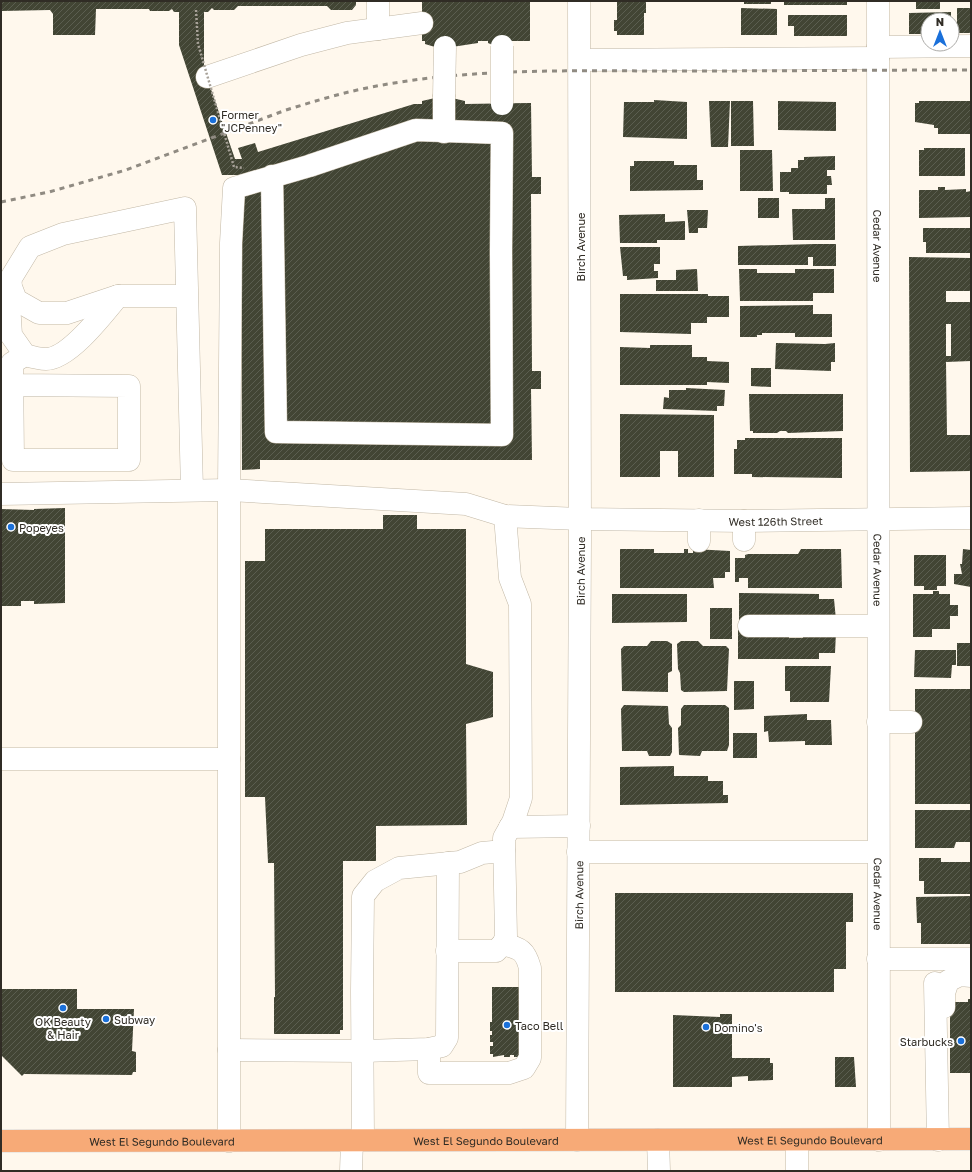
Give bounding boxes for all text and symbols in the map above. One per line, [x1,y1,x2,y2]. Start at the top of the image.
north arrow [920,12,960,52]
text: N [936,15,944,28]
place label: Former "JCPenney" [221,108,282,134]
marker: Former "JCPenney" [208,115,218,125]
street label: Cedar Avenue [872,210,885,282]
street label: Birch Avenue [574,213,587,281]
street label: West 126th Street [728,513,823,528]
place label: Popeyes [19,521,64,534]
marker: Popeyes [6,522,16,532]
street label: Cedar Avenue [872,534,885,606]
street label: Birch Avenue [573,537,587,605]
street label: Cedar Avenue [872,858,885,930]
street label: Birch Avenue [572,861,585,929]
marker: OK Beauty & Hair [58,1003,68,1013]
place label: Subway [114,1013,155,1026]
marker: Subway [101,1014,111,1024]
place label: OK Beauty & Hair [35,1015,91,1041]
place label: Taco Bell [515,1019,564,1032]
marker: Taco Bell [502,1020,512,1030]
place label: Domino's [714,1021,763,1034]
marker: Domino's [701,1022,711,1032]
place label: Starbucks [900,1035,953,1048]
marker: Starbucks [956,1036,966,1046]
street label: West El Segundo Boulevard [413,1133,559,1147]
street label: West El Segundo Boulevard [737,1133,883,1146]
street label: West El Segundo Boulevard [89,1134,235,1147]

